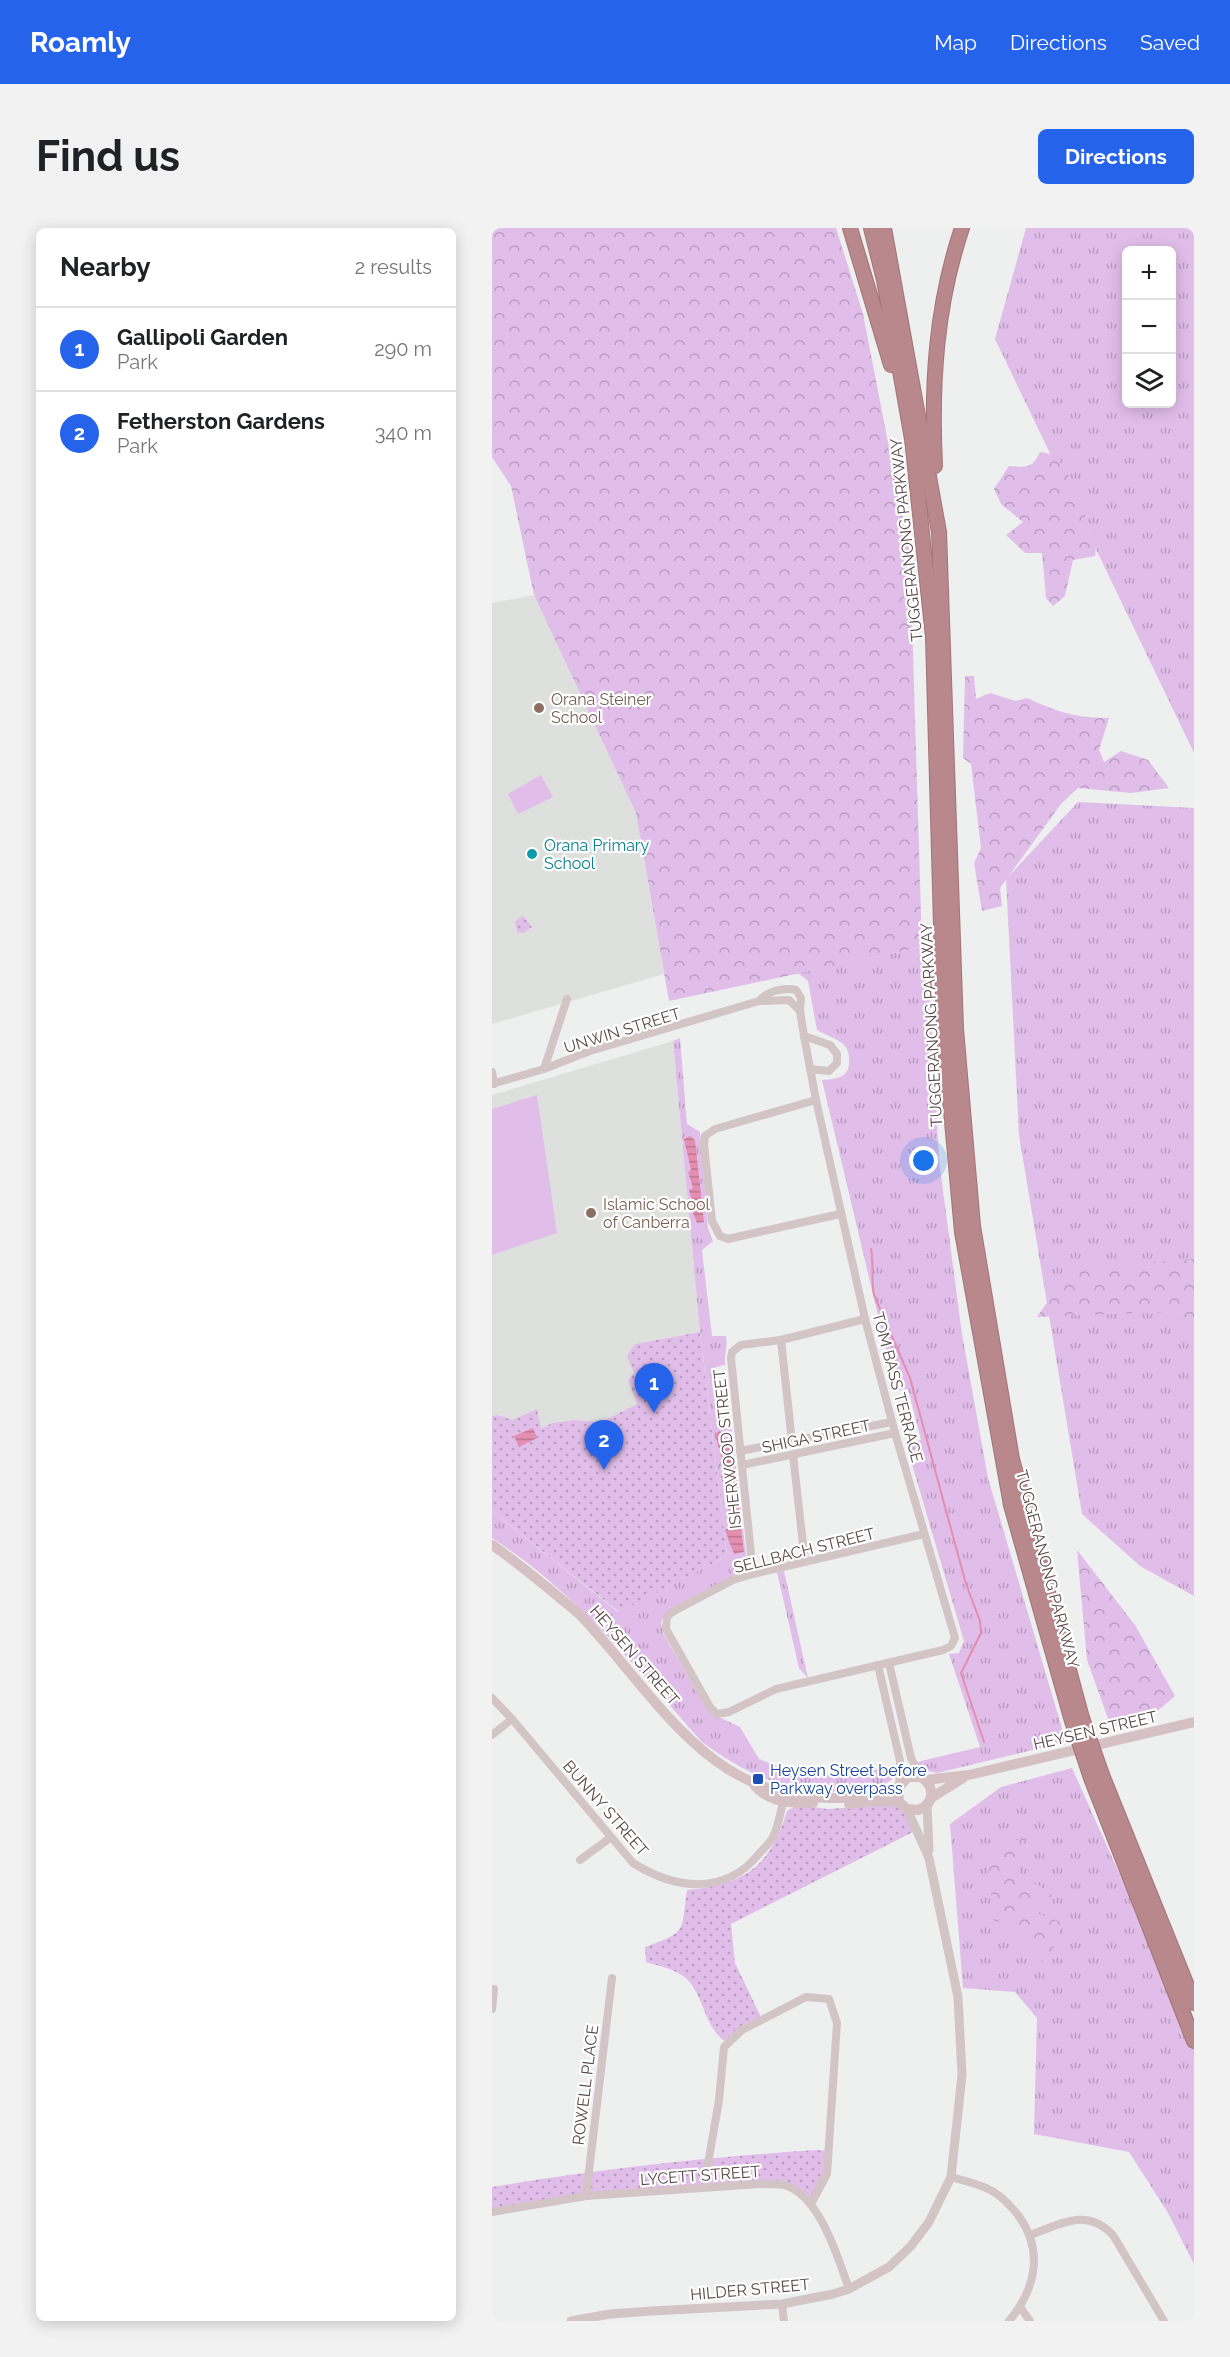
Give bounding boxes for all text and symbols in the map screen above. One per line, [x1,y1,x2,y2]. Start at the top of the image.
text: Roamly [30,26,131,59]
text: Map [934,30,977,55]
text: Directions [1010,30,1107,55]
text: Saved [1140,30,1200,55]
button: Directions [1038,129,1194,184]
text: Find us [36,132,180,181]
map controls [1122,246,1176,408]
button: + [1122,246,1176,300]
text: Nearby [60,252,150,282]
text: 2 results [355,255,432,279]
button: − [1122,300,1176,354]
text: Gallipoli Garden [117,324,288,350]
text: 1 [75,337,84,361]
text: 290 m [374,337,432,361]
text: Park [117,350,158,374]
button: layers [1122,354,1176,408]
text: Fetherston Gardens [117,408,325,434]
text: 2 [74,421,85,445]
text: 340 m [375,421,432,445]
text: Park [117,434,158,458]
street label: TUGGERANONG PARKWAY [886,437,927,643]
place label: Orana Steiner School [551,690,652,727]
marker: Orana Steiner School [532,701,546,715]
place label: Orana Primary School [544,836,649,873]
marker: Orana Primary School [525,847,539,861]
street label: TUGGERANONG PARKWAY [917,922,946,1128]
street label: UNWIN STREET [562,1004,683,1057]
your location [909,1146,938,1175]
place label: Islamic School of Canberra [603,1195,711,1232]
marker: Islamic School of Canberra [584,1206,598,1220]
street label: TOM BASS TERRACE [868,1310,927,1465]
pin: 1 [634,1364,674,1413]
street label: ISHERWOOD STREET [710,1368,745,1530]
street label: SHIGA STREET [760,1416,872,1457]
pin: 2 [584,1420,624,1470]
street label: TUGGERANONG PARKWAY [1012,1468,1083,1671]
street label: SELLBACH STREET [732,1524,877,1577]
street label: HEYSEN STREET [586,1601,683,1710]
street label: HEYSEN STREET [1031,1707,1159,1754]
street label: BUNNY STREET [559,1757,652,1860]
place label: Heysen Street before Parkway overpass [770,1761,927,1798]
marker: Heysen Street before Parkway overpass [751,1772,765,1786]
street label: ROWELL PLACE [569,2024,602,2146]
street label: LYCETT STREET [639,2162,761,2189]
street label: HILDER STREET [689,2275,811,2304]

